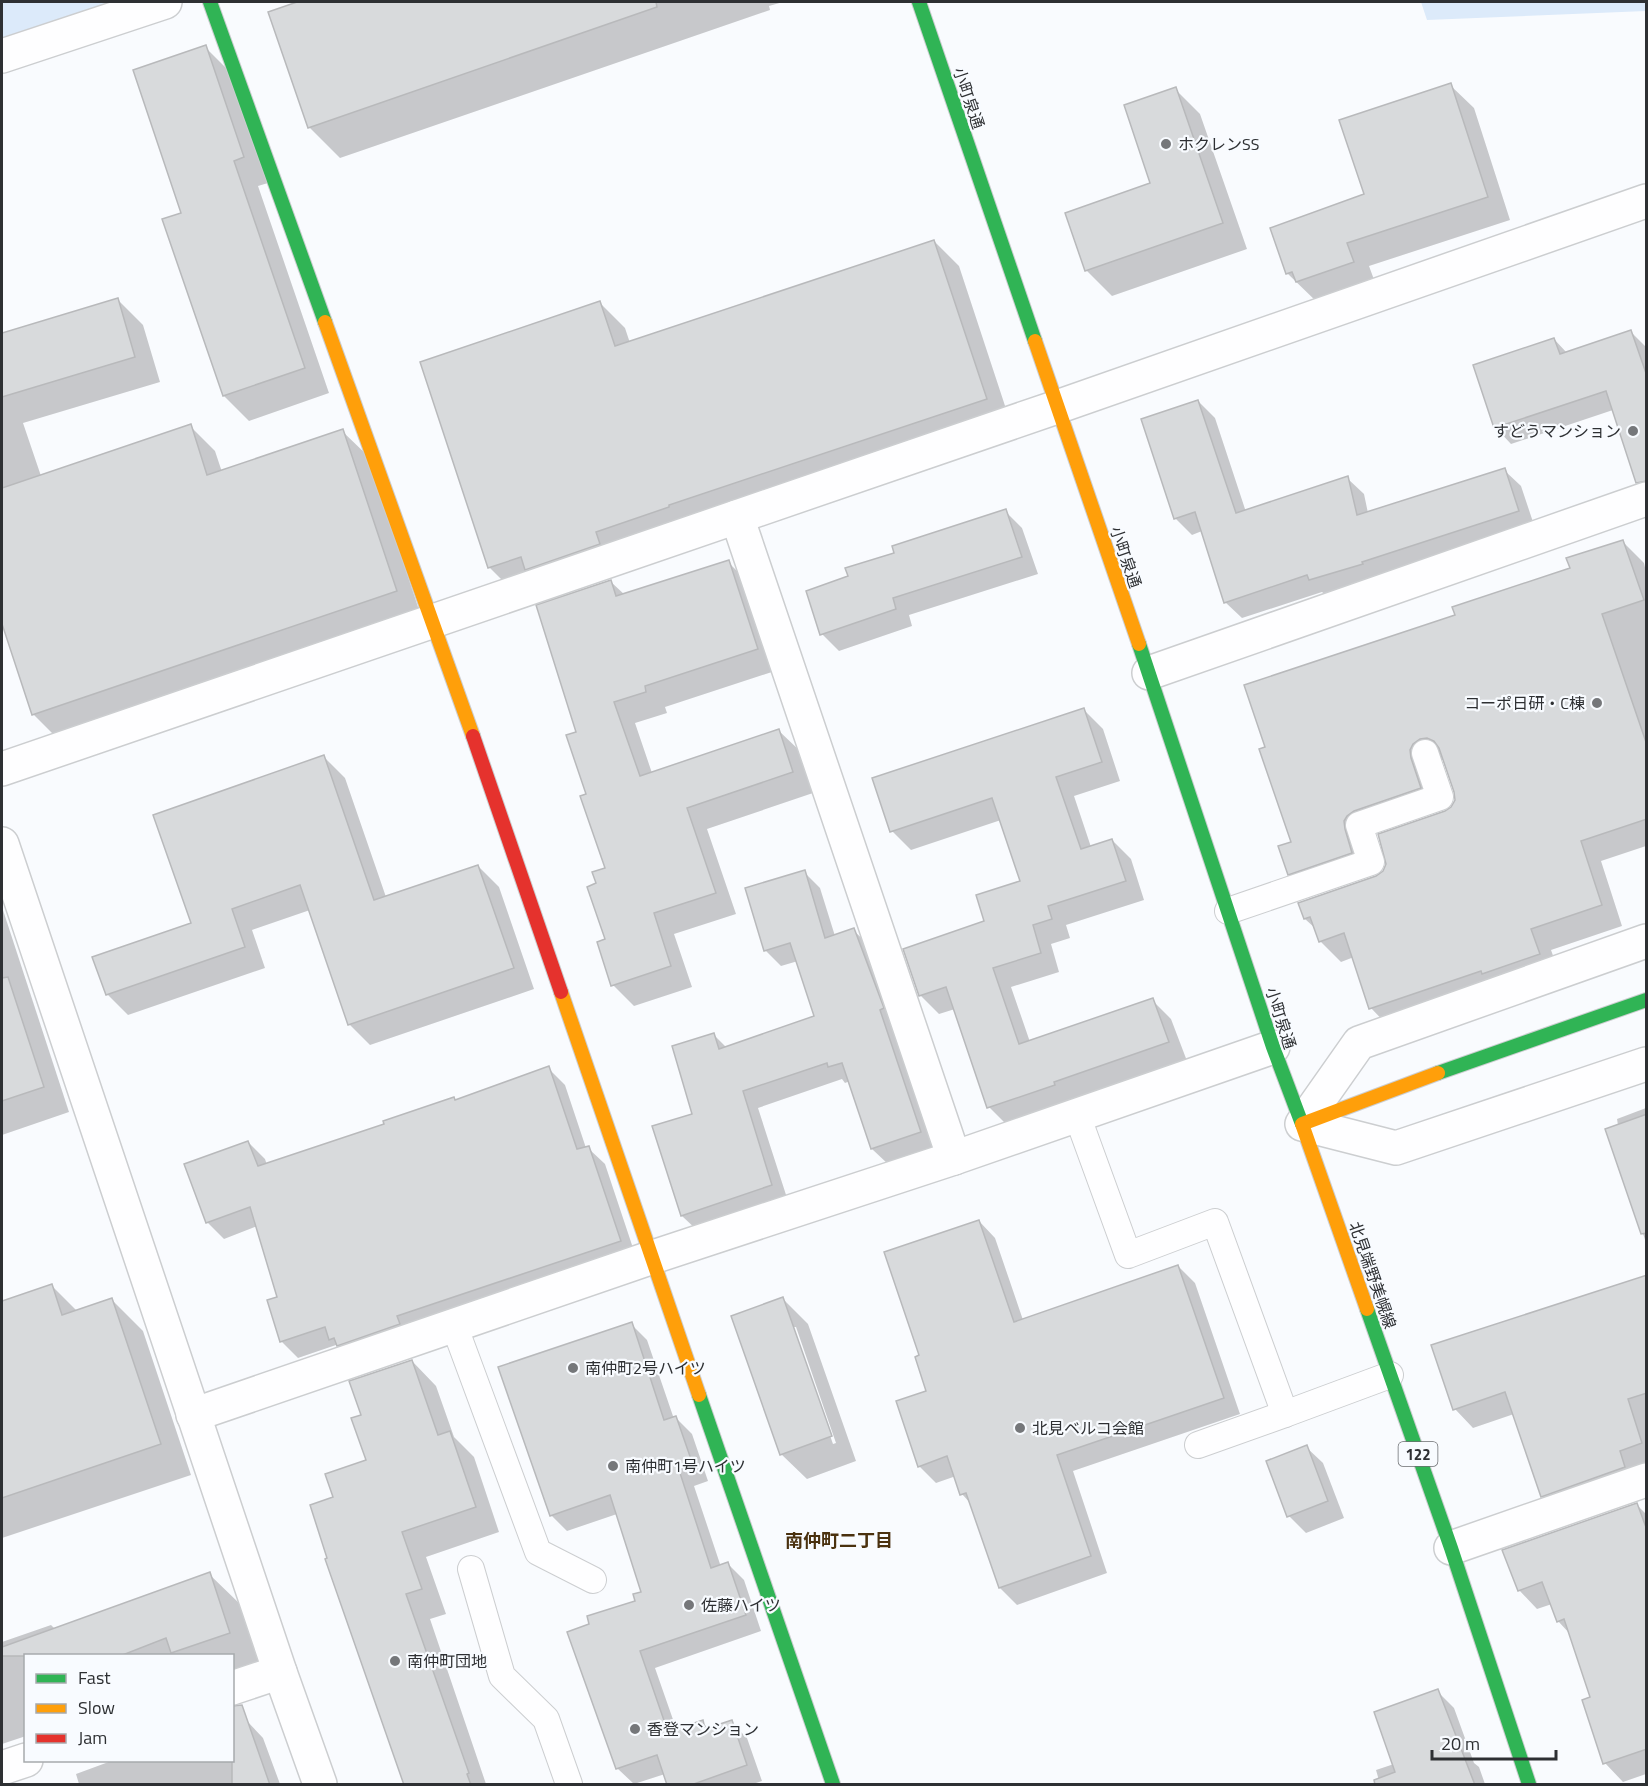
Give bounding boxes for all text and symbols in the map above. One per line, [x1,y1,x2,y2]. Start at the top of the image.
street label: 小町泉通 [947,64,991,132]
place label: ホクレンSS [1178,132,1259,156]
marker: ホクレンSS [1159,137,1173,151]
place label: すどうマンション [1493,419,1621,443]
marker: すどうマンション [1626,424,1640,438]
street label: 小町泉通 [1104,523,1148,591]
place label: コーポ日研・C棟 [1464,691,1585,715]
marker: コーポ日研・C棟 [1590,696,1604,710]
street label: 小町泉通 [1260,984,1302,1052]
street label: 北見端野美幌線 [1343,1218,1403,1332]
place label: 南仲町2号ハイツ [585,1356,706,1380]
marker: 南仲町2号ハイツ [566,1361,580,1375]
place label: 北見ベルコ会館 [1032,1416,1144,1440]
marker: 北見ベルコ会館 [1013,1421,1027,1435]
road number: 122 [1398,1442,1438,1466]
place label: 南仲町1号ハイツ [625,1454,746,1478]
marker: 南仲町1号ハイツ [606,1459,620,1473]
district label: 南仲町二丁目 [785,1527,893,1554]
place label: 佐藤ハイツ [701,1593,781,1617]
marker: 佐藤ハイツ [682,1598,696,1612]
place label: 南仲町団地 [407,1649,487,1673]
legend [24,1654,234,1762]
marker: 南仲町団地 [388,1654,402,1668]
text: Fast [78,1664,111,1691]
text: Slow [78,1694,115,1721]
place label: 香登マンション [647,1717,759,1741]
marker: 香登マンション [628,1722,642,1736]
scale bar [1432,1723,1556,1761]
text: Jam [78,1724,107,1751]
text: 20 m [1441,1730,1480,1757]

